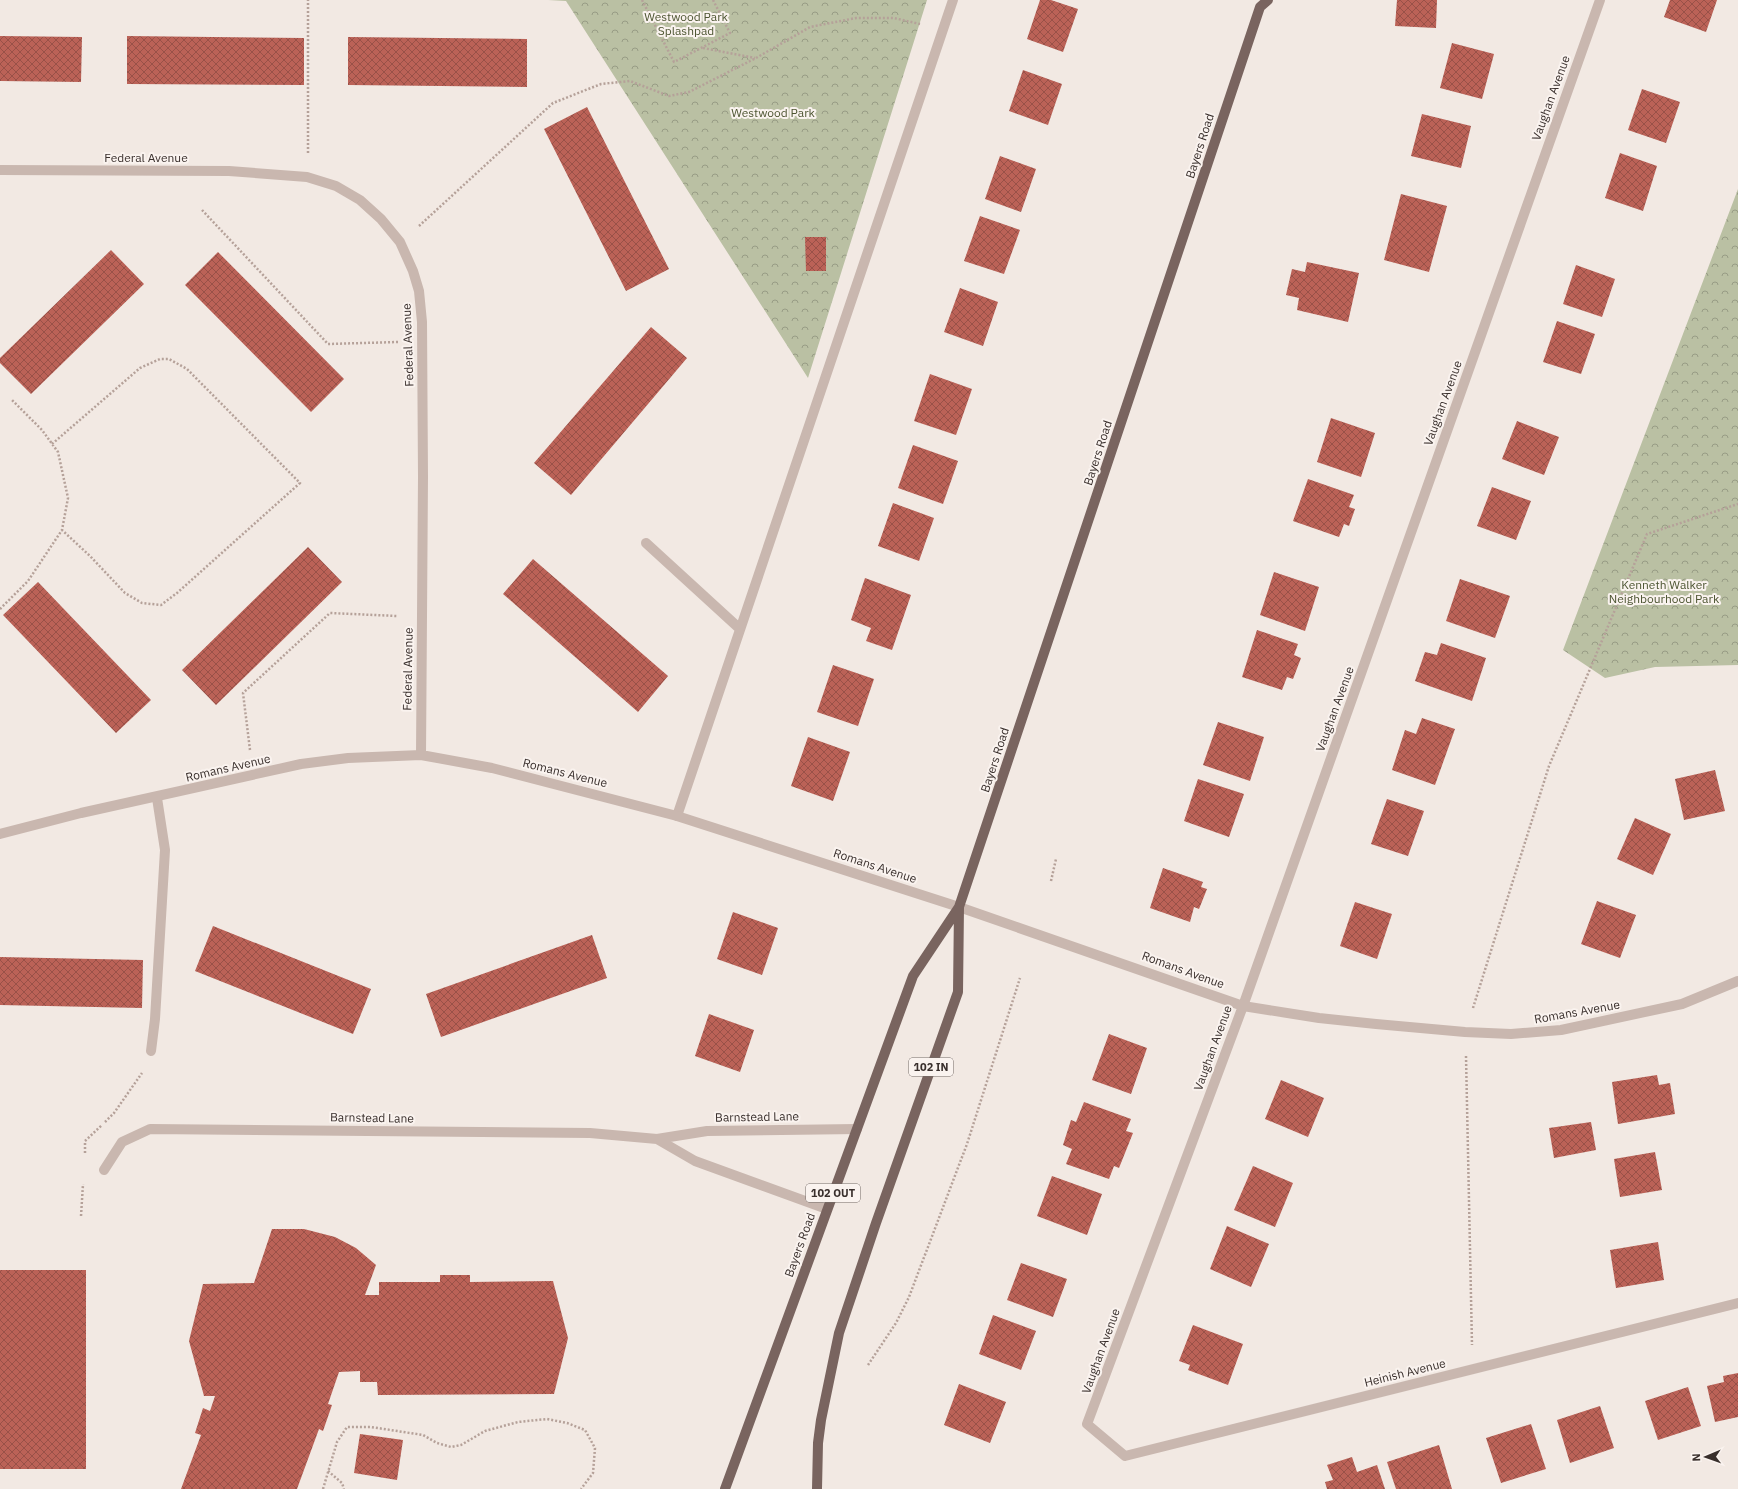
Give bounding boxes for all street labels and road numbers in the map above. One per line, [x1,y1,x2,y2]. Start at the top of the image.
street label: Vaughan Avenue [1528,53,1573,142]
street label: Bayers Road [1182,111,1217,180]
street label: Federal Avenue [104,150,188,165]
street label: Federal Avenue [399,303,416,387]
street label: Vaughan Avenue [1420,358,1465,447]
street label: Bayers Road [1080,418,1115,487]
street label: Federal Avenue [399,627,416,711]
street label: Vaughan Avenue [1312,664,1357,753]
street label: Bayers Road [977,725,1012,794]
street label: Romans Avenue [184,750,272,785]
street label: Romans Avenue [521,755,609,790]
street label: Romans Avenue [832,845,919,886]
street label: Romans Avenue [1140,948,1227,992]
street label: Romans Avenue [1533,997,1621,1026]
street label: Vaughan Avenue [1190,1003,1235,1092]
road number: 102 IN [909,1058,953,1076]
street label: Barnstead Lane [715,1108,800,1125]
street label: Barnstead Lane [330,1109,415,1126]
road number: 102 OUT [806,1184,860,1202]
street label: Bayers Road [781,1211,818,1279]
street label: Vaughan Avenue [1078,1306,1123,1395]
street label: Heinish Avenue [1363,1355,1448,1390]

